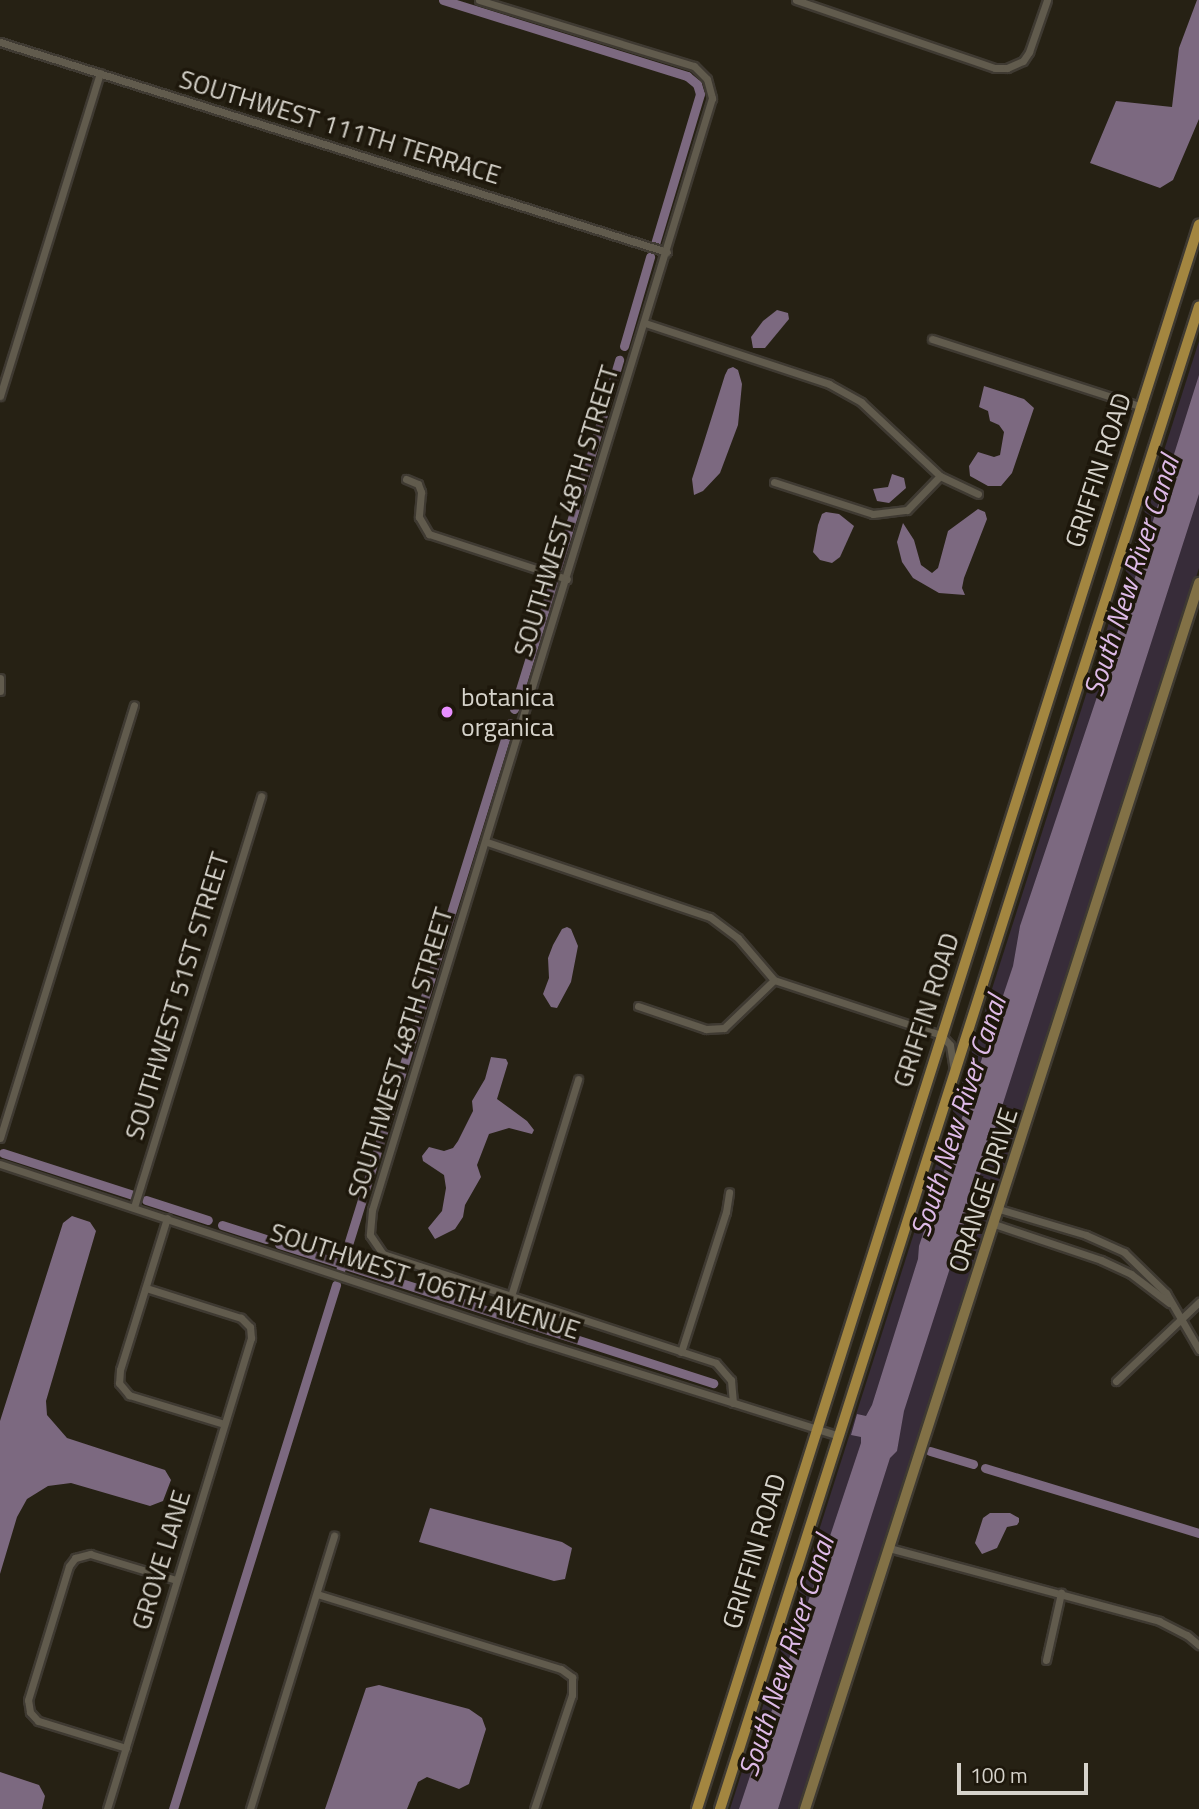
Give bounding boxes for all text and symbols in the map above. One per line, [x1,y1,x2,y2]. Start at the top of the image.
street label: SOUTHWEST 111TH TERRACE [176,63,504,191]
street label: SOUTHWEST 48TH STREET [507,362,625,660]
street label: GRIFFIN ROAD [1058,389,1138,551]
water label: South New River Canal [1076,451,1186,701]
place label: botanica organica [461,681,554,742]
marker: botanica organica [439,704,455,720]
street label: SOUTHWEST 51ST STREET [118,849,236,1143]
street label: SOUTHWEST 48TH STREET [341,904,459,1202]
street label: GRIFFIN ROAD [886,929,966,1091]
water label: South New River Canal [903,991,1013,1241]
street label: ORANGE DRIVE [942,1104,1024,1276]
street label: SOUTHWEST 106TH AVENUE [266,1216,584,1346]
street label: GRIFFIN ROAD [716,1470,792,1632]
street label: GROVE LANE [125,1487,197,1633]
water label: South New River Canal [731,1531,841,1781]
scale bar [961,1750,1092,1794]
text: 100 m [970,1759,1027,1791]

